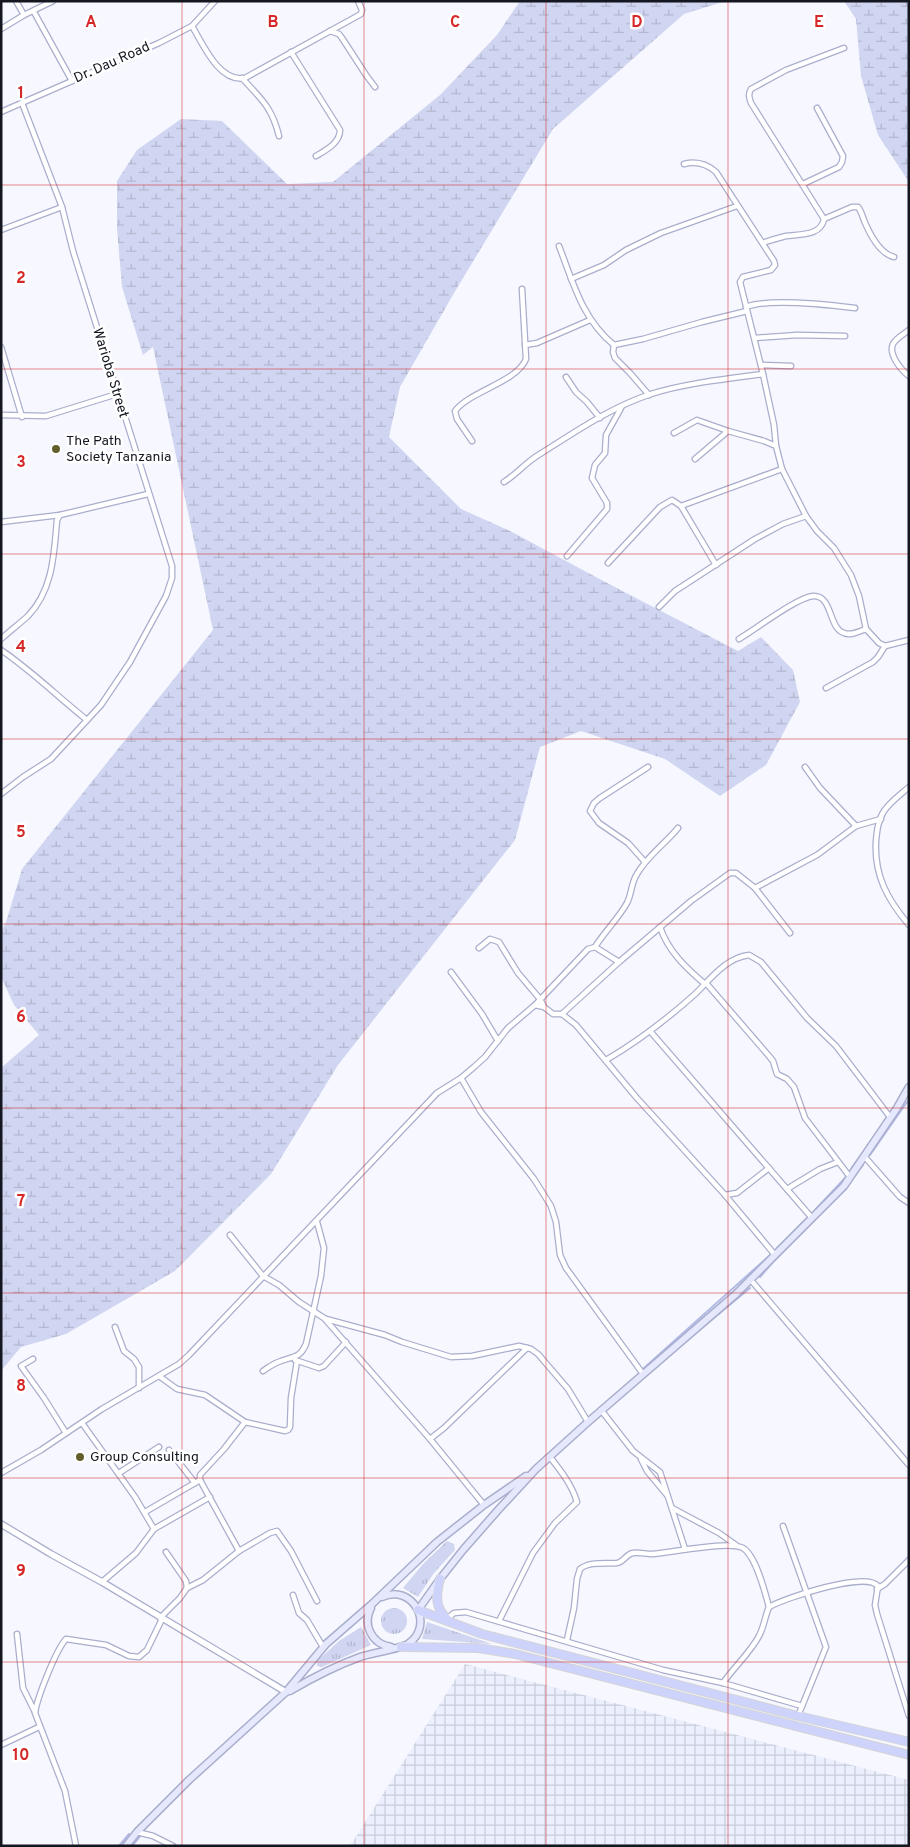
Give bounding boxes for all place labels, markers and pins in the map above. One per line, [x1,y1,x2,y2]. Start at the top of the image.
place label: The Path Society Tanzania [66,433,171,466]
marker: The Path Society Tanzania [50,443,62,455]
place label: Group Consulting [90,1449,199,1466]
marker: Group Consulting [74,1451,86,1463]

